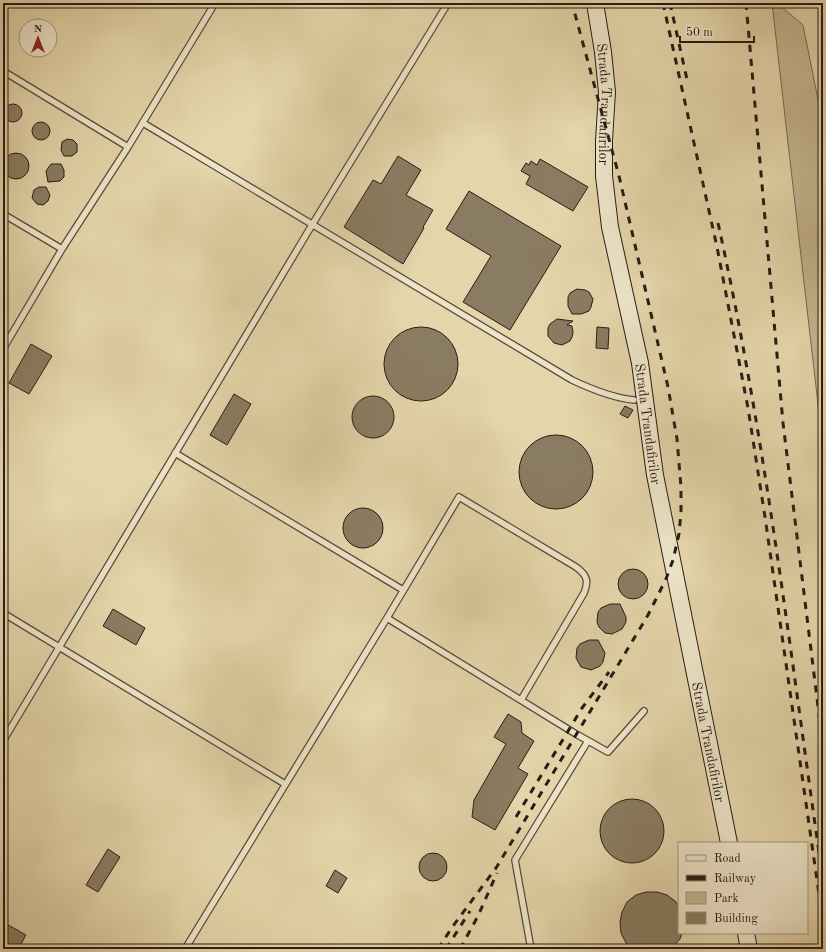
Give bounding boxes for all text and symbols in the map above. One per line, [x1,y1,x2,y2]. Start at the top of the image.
north arrow [18,18,58,58]
scale bar [680,18,754,44]
text: N [34,24,43,35]
text: 50 m [686,26,713,39]
street label: Strada Trandafirilor [594,42,613,165]
street label: Strada Trandafirilor [632,362,663,486]
street label: Strada Trandafirilor [689,681,727,804]
legend [678,842,808,934]
text: Road [714,853,741,865]
text: Railway [714,873,757,885]
text: Park [714,893,739,905]
text: Building [714,913,758,925]

